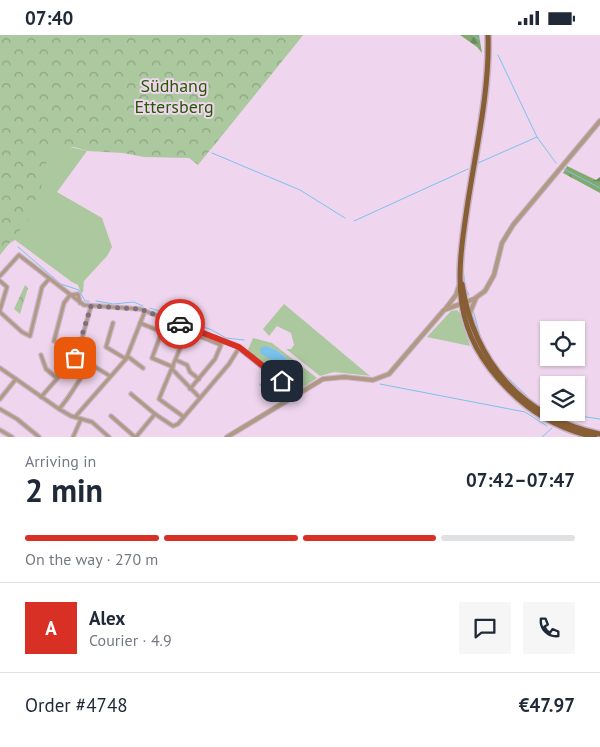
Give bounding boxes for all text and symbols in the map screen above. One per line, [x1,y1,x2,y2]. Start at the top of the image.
text: 07:40 [25,6,73,30]
park label: Südhang Ettersberg [134,74,214,118]
courier [155,299,205,349]
icon: car [166,310,194,338]
map controls [540,321,585,421]
button: locate [540,321,585,366]
pin [54,337,96,379]
icon: bag [61,344,89,372]
pin [261,360,303,402]
icon: home [268,367,296,395]
button: layers [540,376,585,421]
text: Arriving in [25,451,96,471]
text: 07:42–07:47 [466,468,575,492]
text: 2 min [25,469,103,511]
text: On the way · 270 m [25,549,158,569]
button: chat [459,602,511,654]
button: phone [523,602,575,654]
text: Alex [89,606,125,630]
text: A [45,616,57,640]
text: Courier · 4.9 [89,630,172,650]
text: Order #4748 [25,693,128,717]
text: €47.97 [519,693,575,717]

